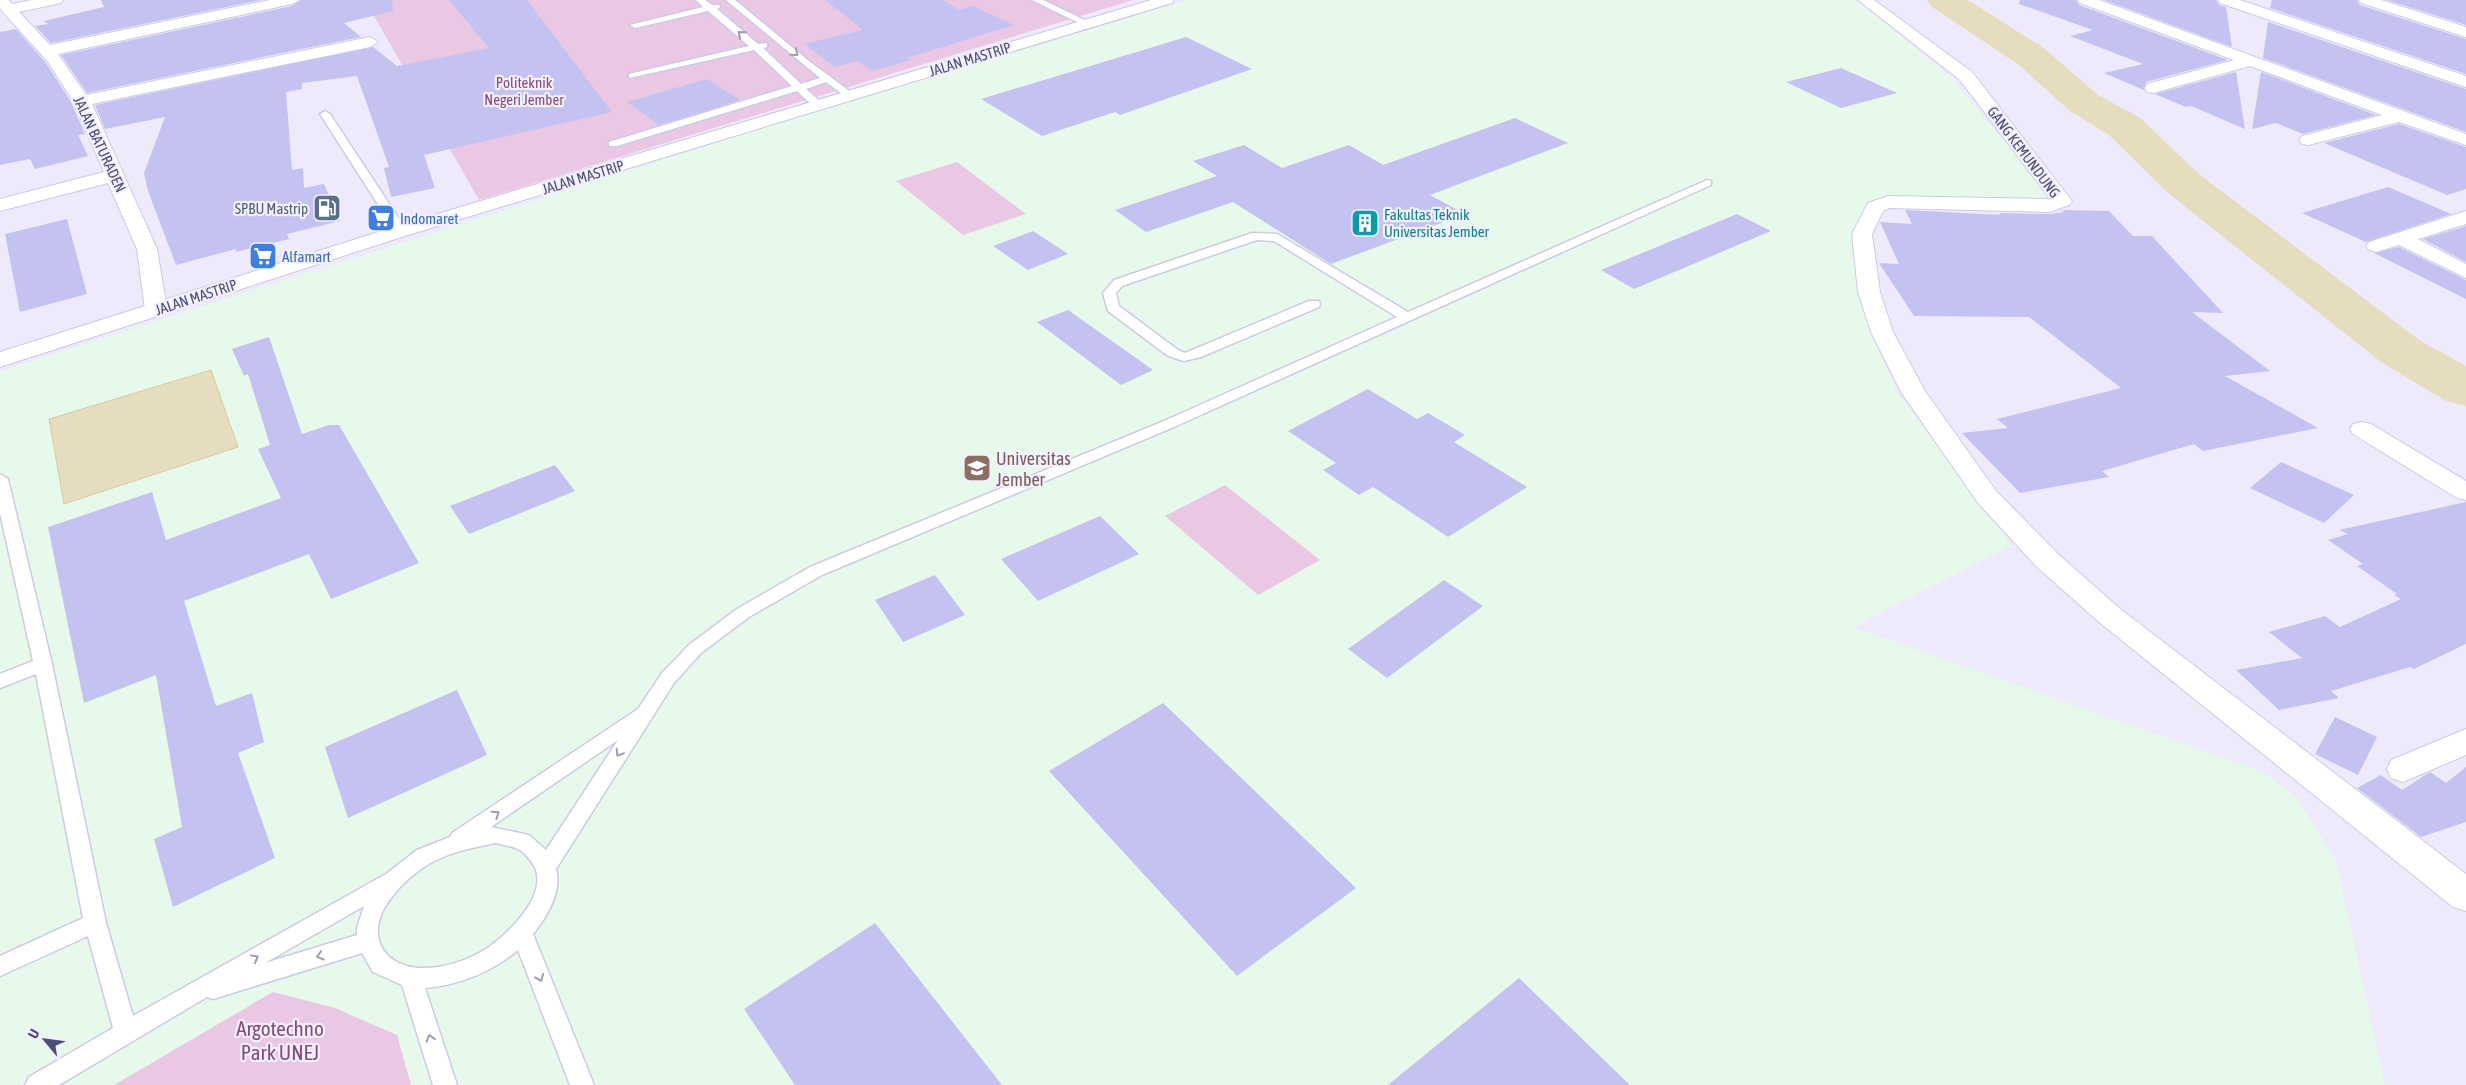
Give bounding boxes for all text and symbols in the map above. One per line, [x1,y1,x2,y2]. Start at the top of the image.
one-way arrow [737,31,746,40]
street label: JALAN MASTRIP [927,38,1013,80]
one-way arrow [789,48,798,57]
park label: Politeknik Negeri Jember [484,74,564,108]
street label: JALAN BATURADEN [70,93,130,195]
street label: GANG KEMUNDUNG [1984,103,2064,201]
street label: JALAN MASTRIP [540,156,626,198]
fuel station icon: SPBU Mastrip [312,193,342,223]
place label: SPBU Mastrip [235,200,308,217]
supermarket icon: Indomaret [366,203,396,233]
place label: Fakultas Teknik Universitas Jember [1384,206,1490,240]
building icon: Fakultas Teknik Universitas Jember [1350,208,1380,238]
place label: Indomaret [400,210,459,227]
supermarket icon: Alfamart [248,241,278,271]
place label: Alfamart [282,248,331,265]
street label: JALAN MASTRIP [153,276,239,318]
place label: Universitas Jember [996,448,1071,490]
school or university icon: Universitas Jember [962,453,992,483]
one-way arrow [616,747,626,756]
one-way arrow [490,811,500,820]
one-way arrow [316,951,324,961]
one-way arrow [249,954,258,964]
one-way arrow [534,973,544,981]
north arrow [20,1015,70,1065]
park label: Argotechno Park UNEJ [236,1016,324,1064]
text: U [25,1026,43,1041]
one-way arrow [426,1035,436,1043]

